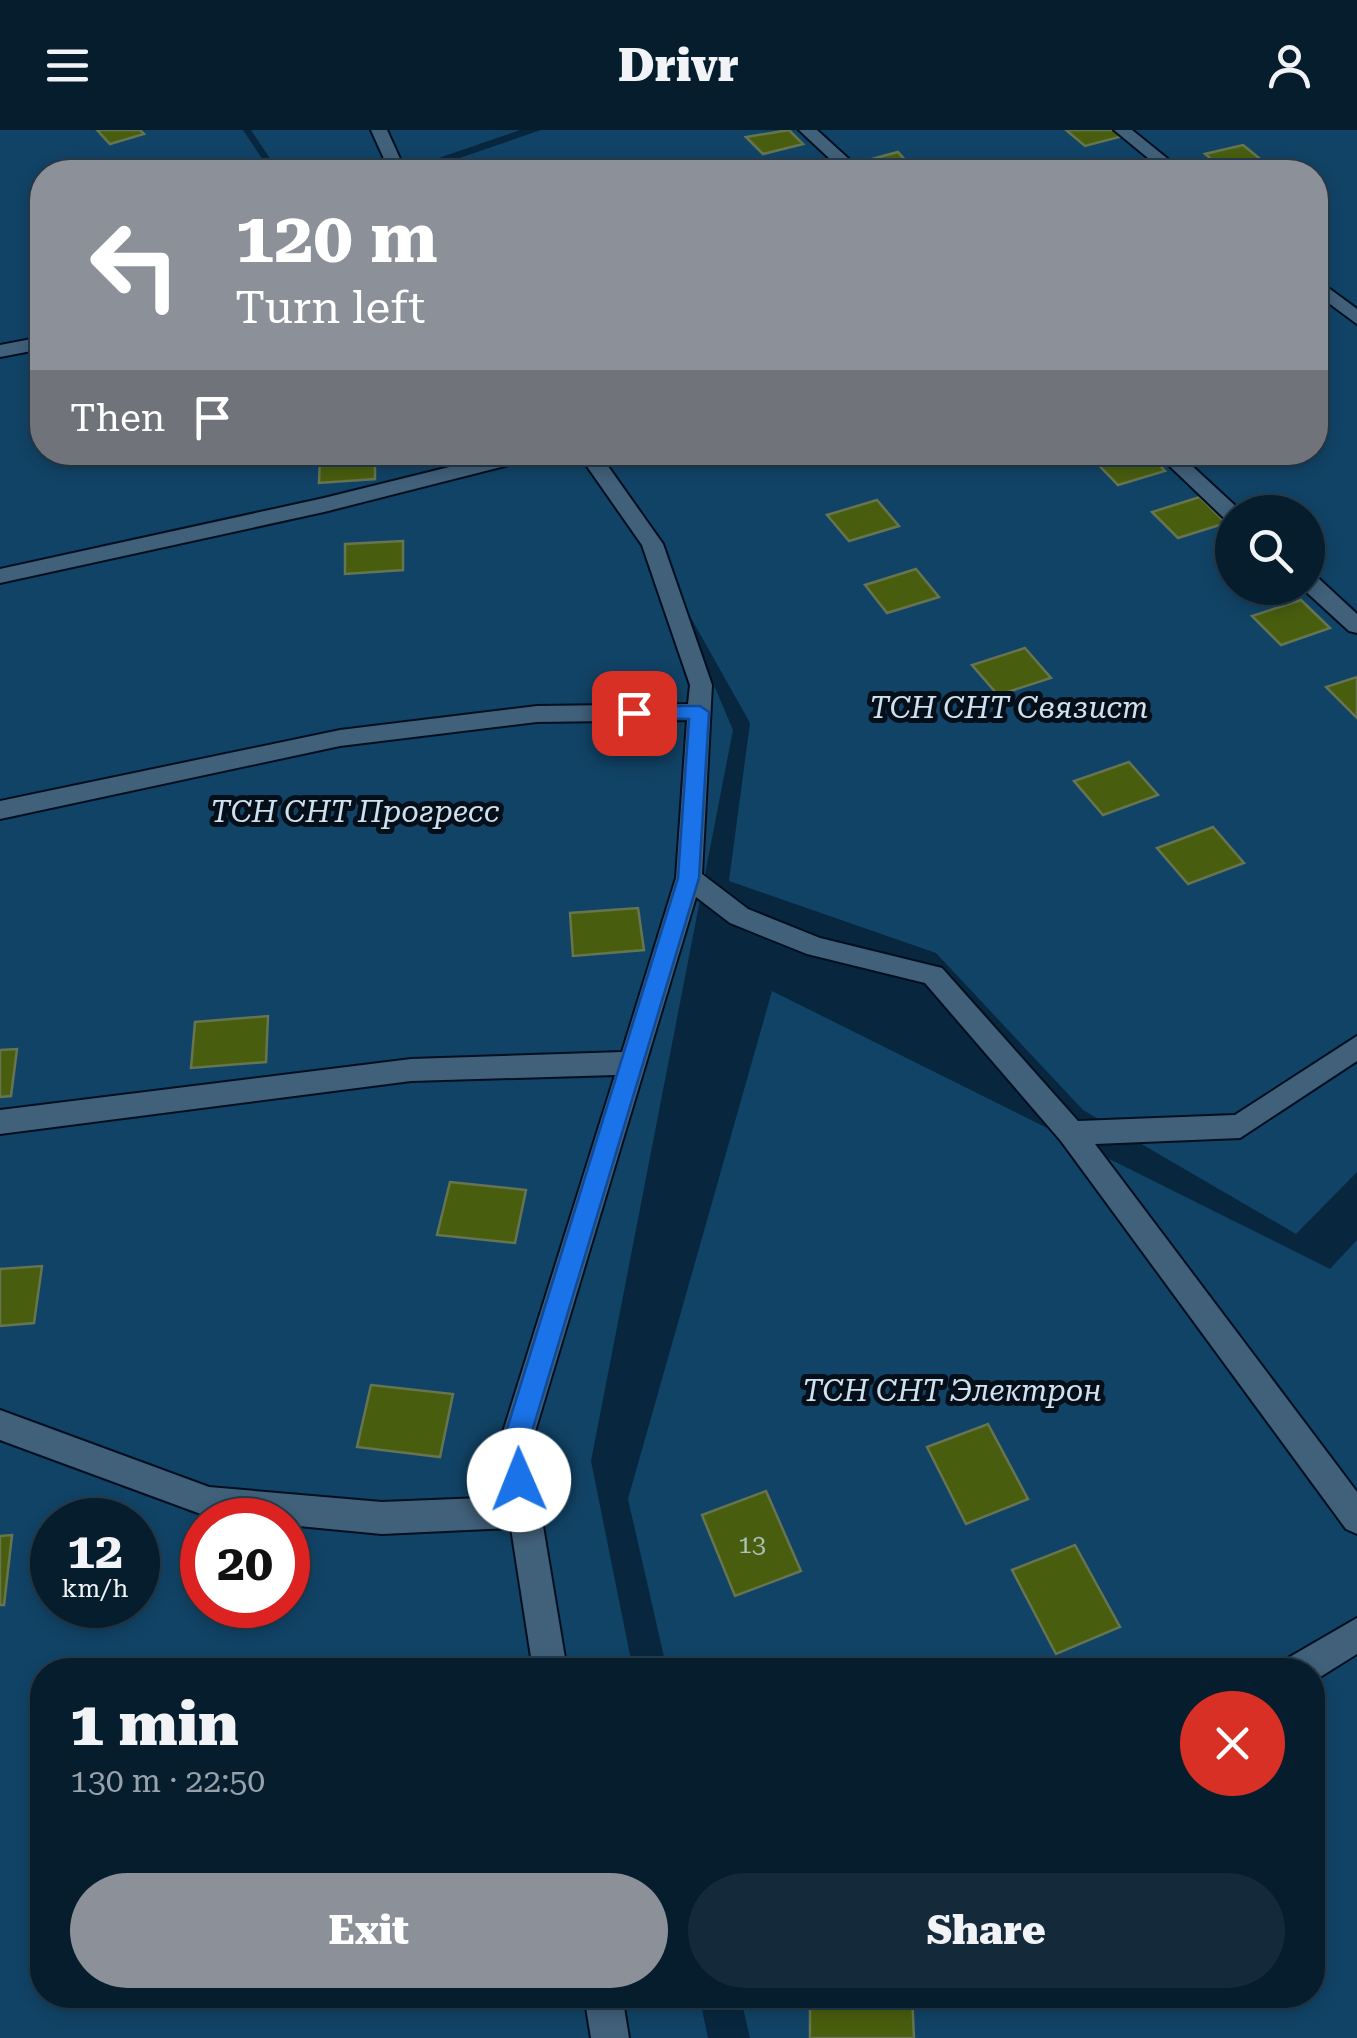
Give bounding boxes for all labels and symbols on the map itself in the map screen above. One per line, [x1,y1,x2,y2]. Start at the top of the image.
pin [592,671,677,756]
park label: ТСН СНТ Связист [870,690,1148,725]
park label: ТСН СНТ Прогресс [211,794,500,829]
park label: ТСН СНТ Электрон [802,1373,1102,1408]
position arrow [467,1428,571,1532]
speed limit sign: 20 [180,1498,310,1628]
house number: 13 [738,1530,766,1559]

